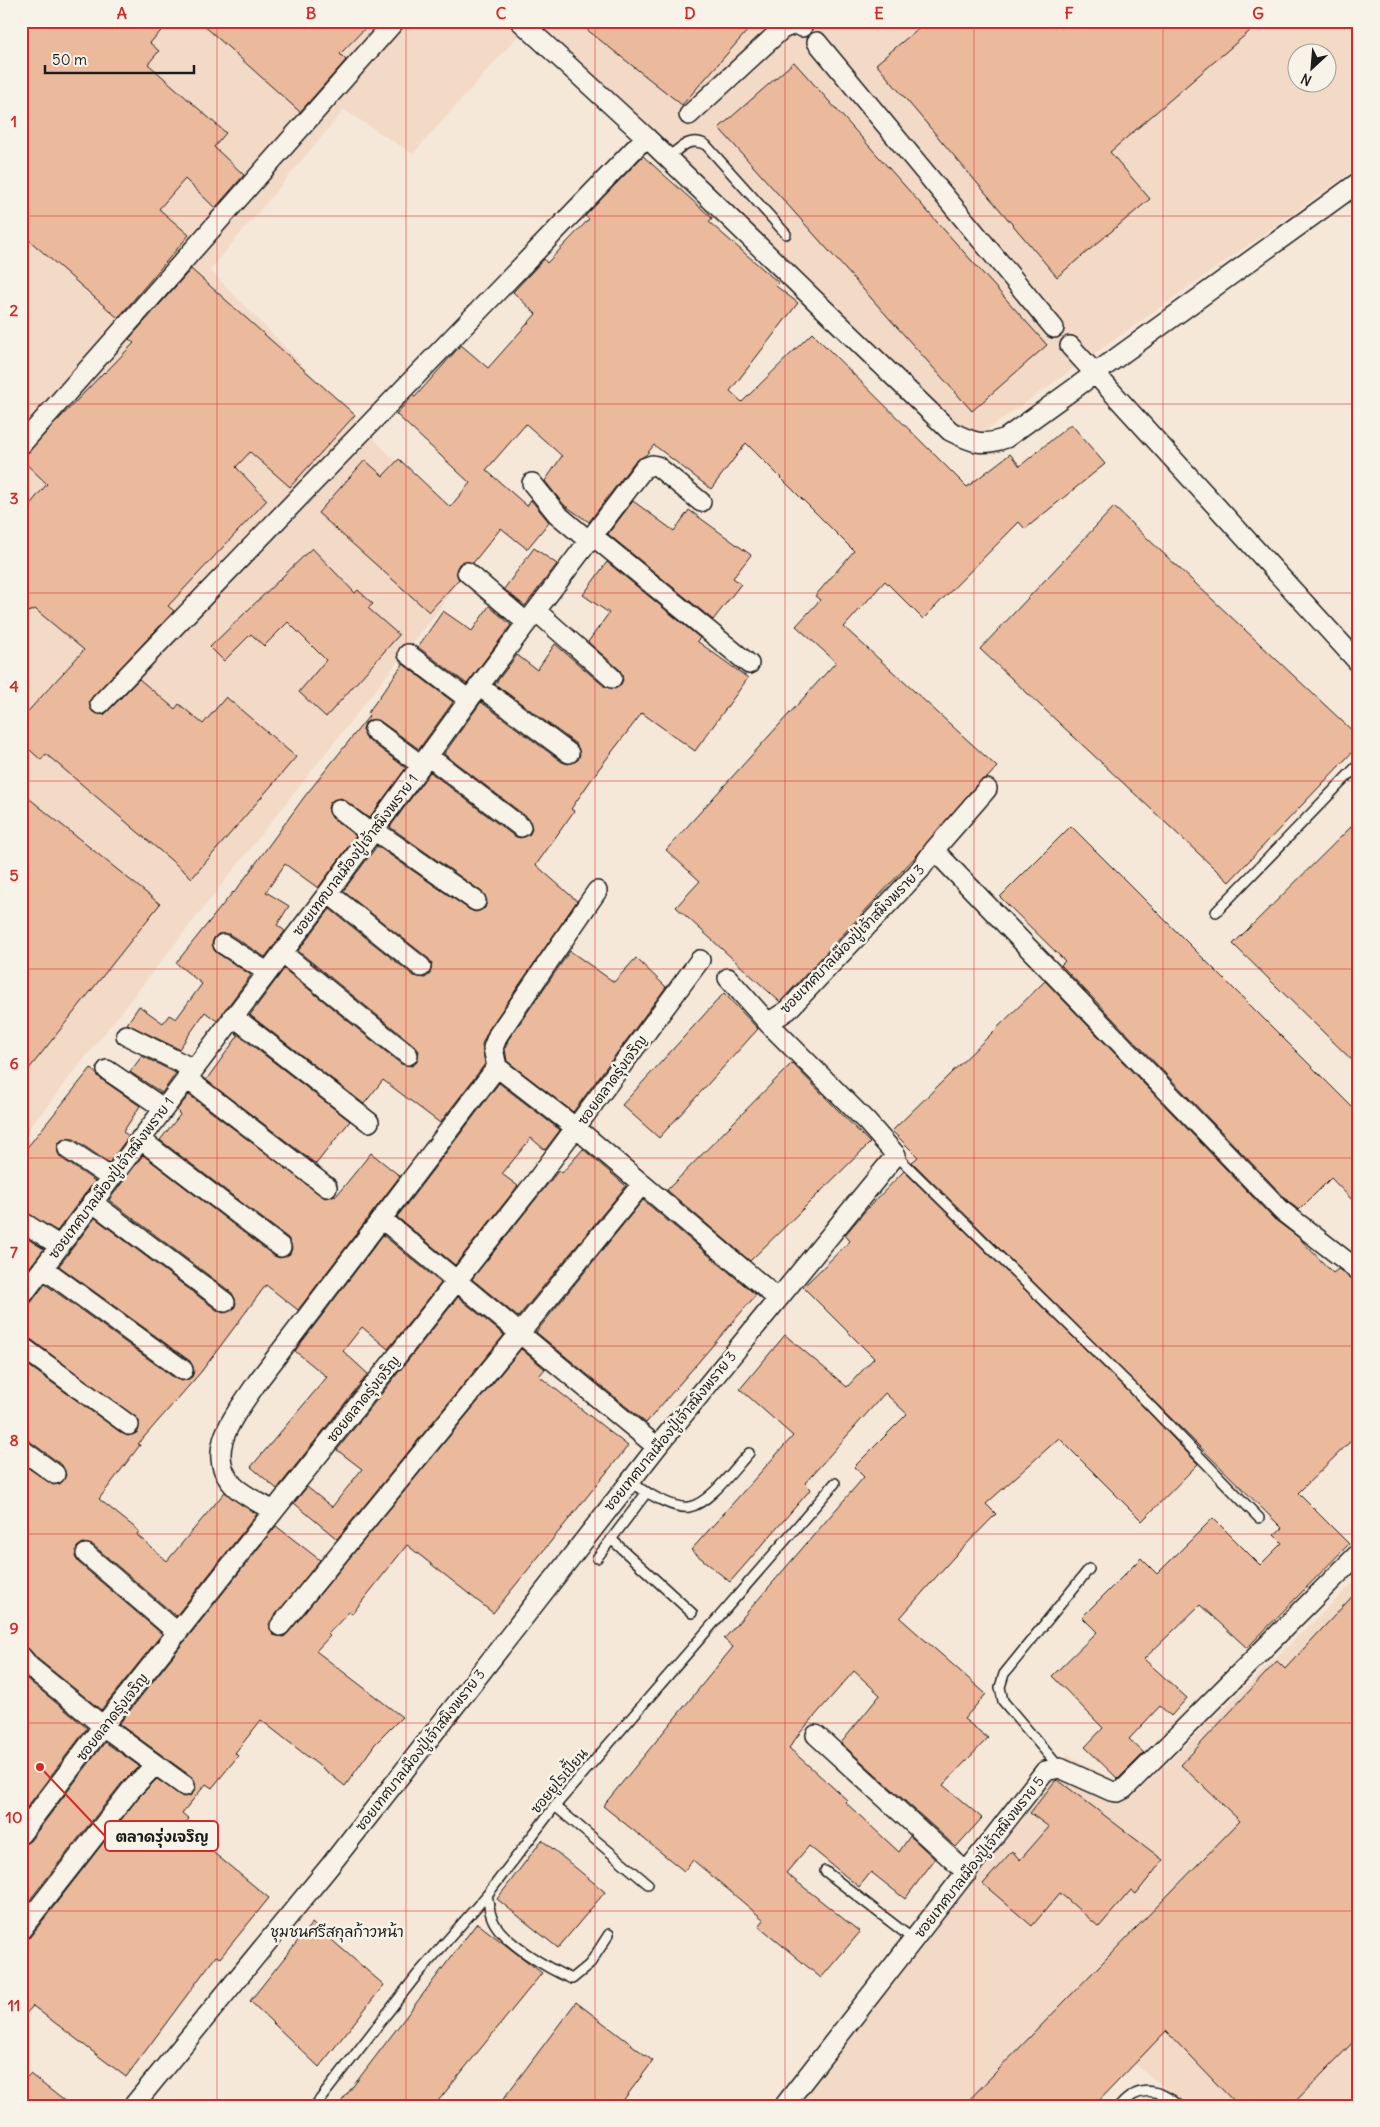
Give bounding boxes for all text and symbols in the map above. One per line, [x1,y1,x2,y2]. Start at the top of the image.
text: A [117,3,127,23]
text: B [306,3,317,23]
text: C [496,3,507,23]
text: D [684,3,696,23]
text: E [874,3,884,23]
text: F [1064,3,1074,23]
text: G [1252,3,1264,23]
scale bar [45,42,194,74]
north arrow [1288,42,1338,92]
text: 50 m [52,50,87,69]
text: N [1298,69,1315,90]
text: 1 [11,111,17,131]
text: 2 [10,300,19,320]
text: 3 [9,488,19,508]
text: 4 [9,676,19,696]
street label: ซอยเทศบาลเมืองปู่เจ้าสมิงพราย 1 [288,770,423,940]
street label: ซอยเทศบาลเมืองปู่เจ้าสมิงพราย 3 [776,861,929,1018]
text: 5 [9,865,19,885]
street label: ซอยตลาดรุ่งเจริญ [573,1032,651,1129]
text: 6 [9,1053,19,1073]
street label: ซอยเทศบาลเมืองปู่เจ้าสมิงพราย 1 [44,1093,179,1263]
text: 7 [10,1242,18,1262]
street label: ซอยเทศบาลเมืองปู่เจ้าสมิงพราย 3 [600,1347,741,1515]
street label: ซอยตลาดรุ่งเจริญ [322,1352,404,1447]
text: 8 [9,1430,19,1450]
text: 9 [9,1618,19,1638]
street label: ซอยเทศบาลเมืองปู่เจ้าสมิงพราย 3 [351,1665,490,1835]
street label: ซอยตลาดรุ่งเจริญ [72,1670,153,1765]
street label: ซอยยูโรเปี้ยน [524,1742,593,1818]
street label: ซอยเทศบาลเมืองปู่เจ้าสมิงพราย 5 [910,1772,1049,1942]
text: 10 [6,1807,22,1827]
callout: ตลาดรุ่งเจริญ [105,1821,218,1851]
text: ตลาดรุ่งเจริญ [115,1827,209,1848]
district label: ชุมชนศรีสกุลก้าวหน้า [270,1922,404,1943]
text: 11 [8,1995,20,2015]

